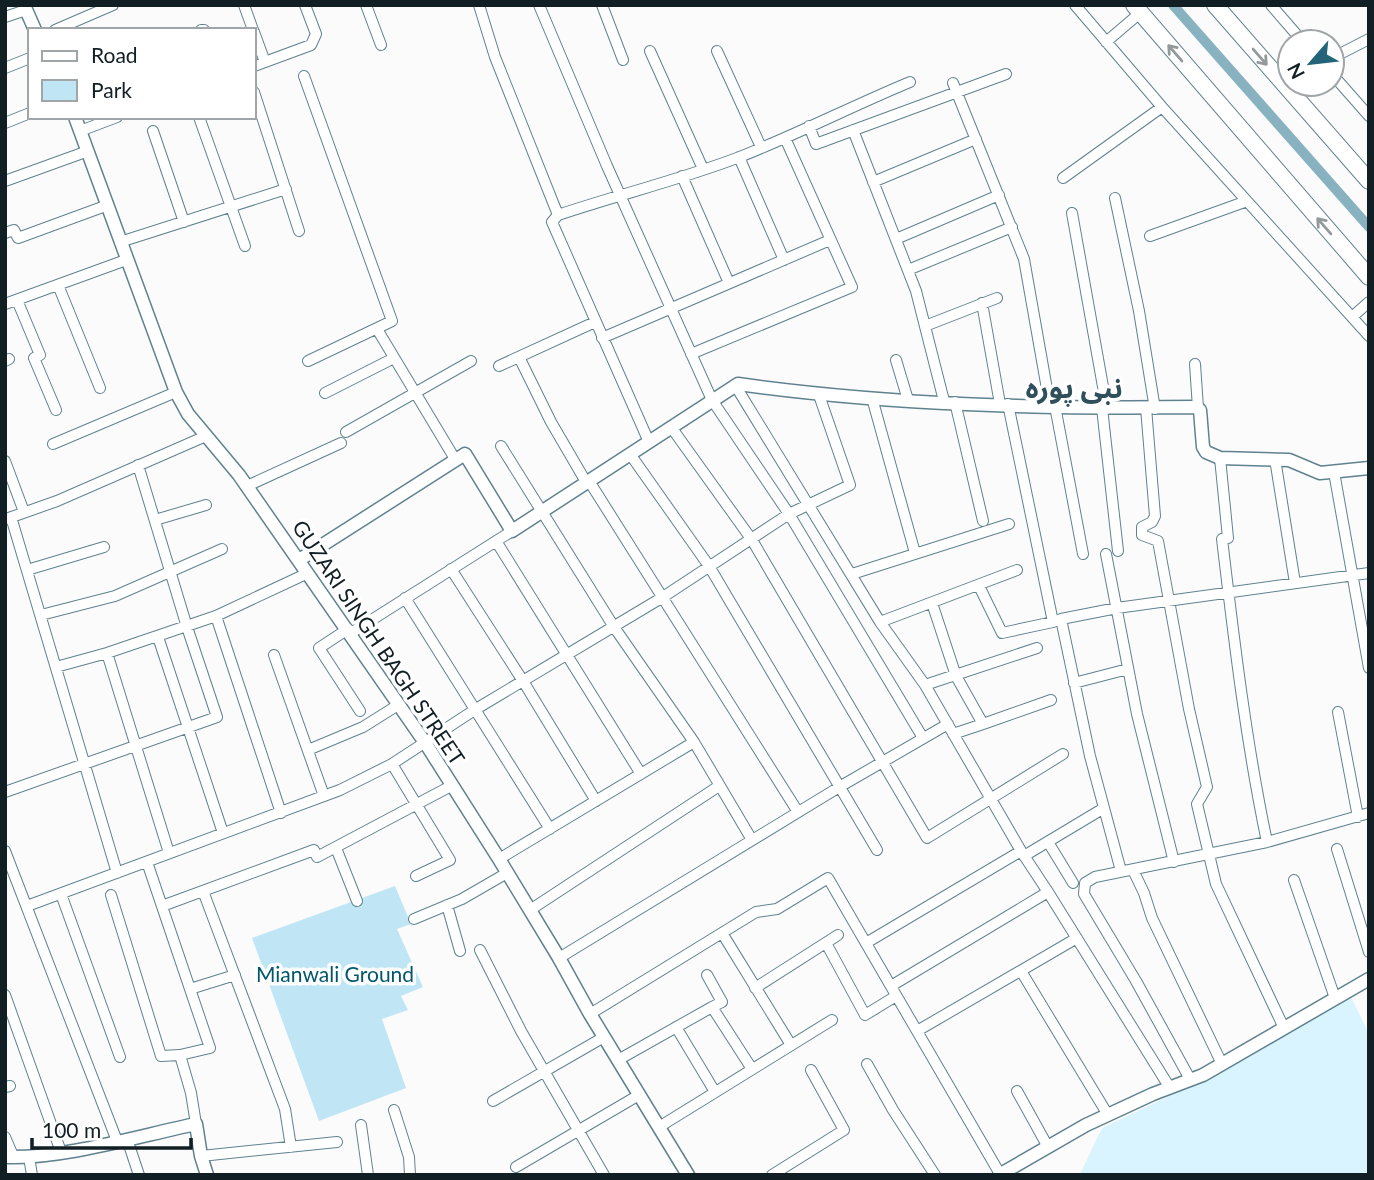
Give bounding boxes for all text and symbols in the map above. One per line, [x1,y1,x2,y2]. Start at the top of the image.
legend [28,28,256,119]
north arrow [1276,28,1346,98]
text: Road [91,42,138,67]
one-way arrow [1167,45,1183,63]
one-way arrow [1252,47,1268,65]
text: N [1282,59,1309,83]
text: Park [91,77,132,102]
one-way arrow [1316,217,1332,235]
district label: نبی پورہ [1025,370,1123,407]
street label: GUZARI SINGH BAGH STREET [288,515,471,770]
park label: Mianwali Ground [256,961,414,986]
scale bar [32,1106,191,1150]
text: 100 m [42,1117,101,1142]

